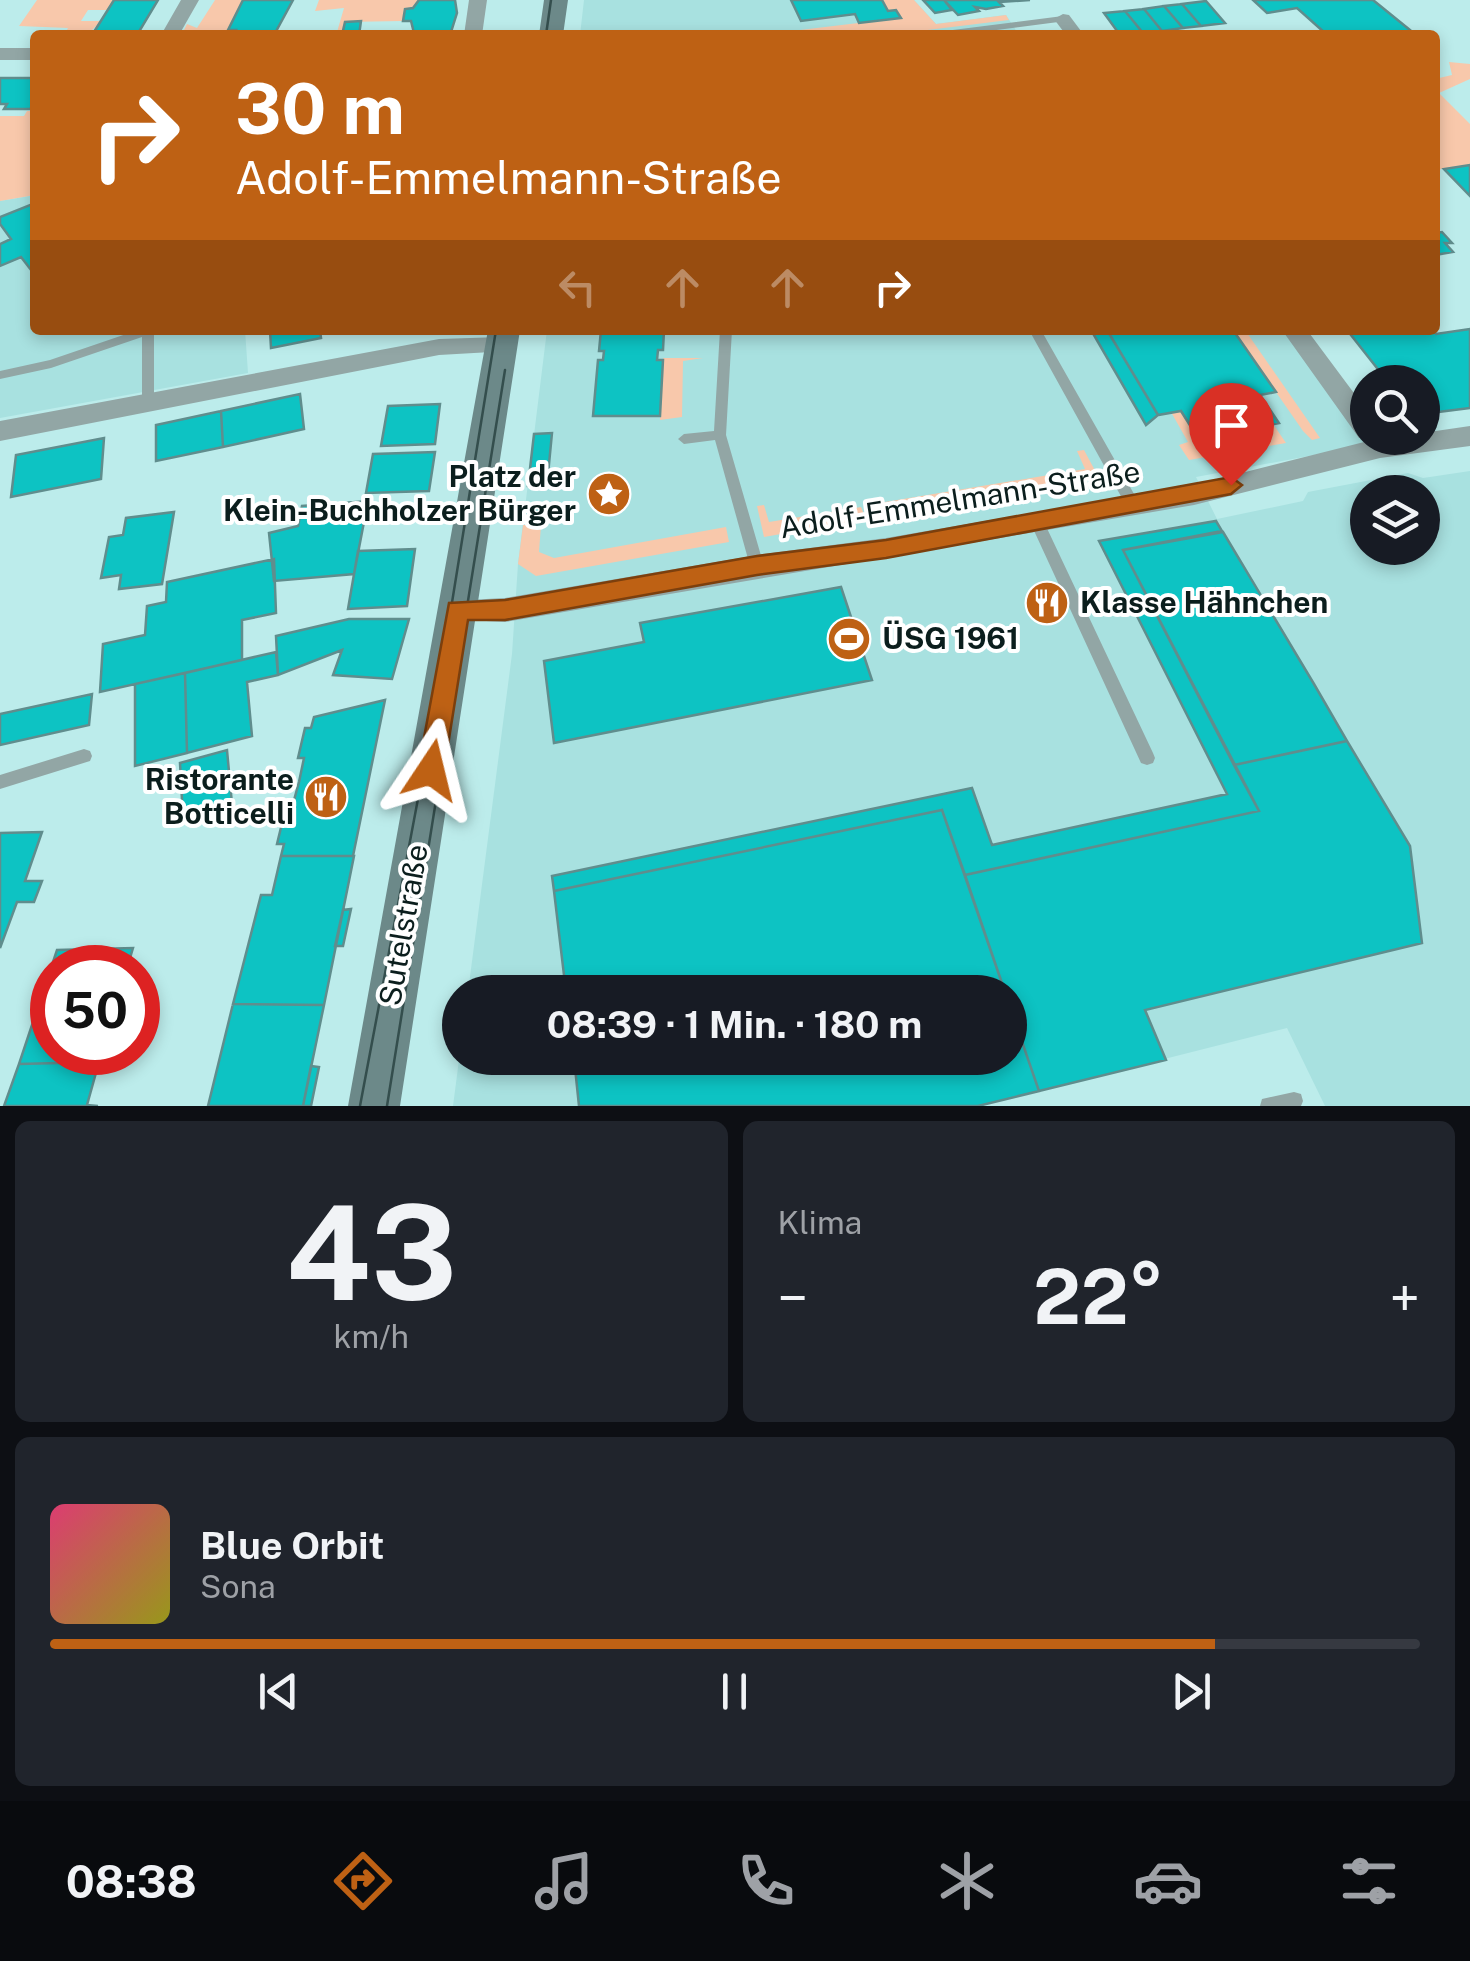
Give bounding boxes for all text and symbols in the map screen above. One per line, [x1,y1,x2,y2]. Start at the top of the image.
text: 30 m [235,67,405,150]
icon: right [70,70,200,200]
text: Adolf-Emmelmann-Straße [235,151,782,204]
icon: left [550,260,605,315]
icon: ahead [655,260,710,315]
icon: ahead [760,260,815,315]
icon: right [865,260,920,315]
map controls [1350,365,1440,565]
button: search [1350,365,1440,455]
pin [1189,383,1274,486]
icon: arrive [1204,398,1259,453]
street label: Adolf-Emmelmann-Straße [777,453,1143,545]
place label: Platz der Klein-Buchholzer Bürger [223,458,576,528]
place icon: Platz der Klein-Buchholzer Bürger [586,471,632,517]
button: layers [1350,475,1440,565]
restaurant icon: Klasse Hähnchen [1024,580,1070,626]
place label: Klasse Hähnchen [1080,584,1328,620]
sports icon: ÜSG 1961 [826,616,872,662]
place label: ÜSG 1961 [882,620,1019,656]
position arrow [379,718,483,822]
place label: Ristorante Botticelli [145,761,294,831]
restaurant icon: Ristorante Botticelli [303,774,349,820]
street label: Sutelstraße [371,841,435,1008]
speed limit sign: 50 [30,945,160,1075]
text: 08:39 · 1 Min. · 180 m [547,1002,922,1047]
text: 43 [285,1177,457,1329]
text: Klima [778,1204,862,1241]
text: 22° [1033,1253,1164,1341]
text: − [778,1266,808,1330]
text: + [1390,1266,1420,1330]
text: km/h [334,1318,409,1355]
text: Blue Orbit [200,1523,384,1568]
text: Sona [200,1568,276,1605]
icon: previous [251,1664,306,1719]
icon: pause [707,1664,762,1719]
icon: next [1164,1664,1219,1719]
icon: directions [328,1846,398,1916]
icon: music [529,1846,599,1916]
icon: phone [731,1846,801,1916]
icon: climate [932,1846,1002,1916]
icon: car [1133,1846,1203,1916]
icon: filters [1334,1846,1404,1916]
text: 08:38 [66,1855,197,1908]

